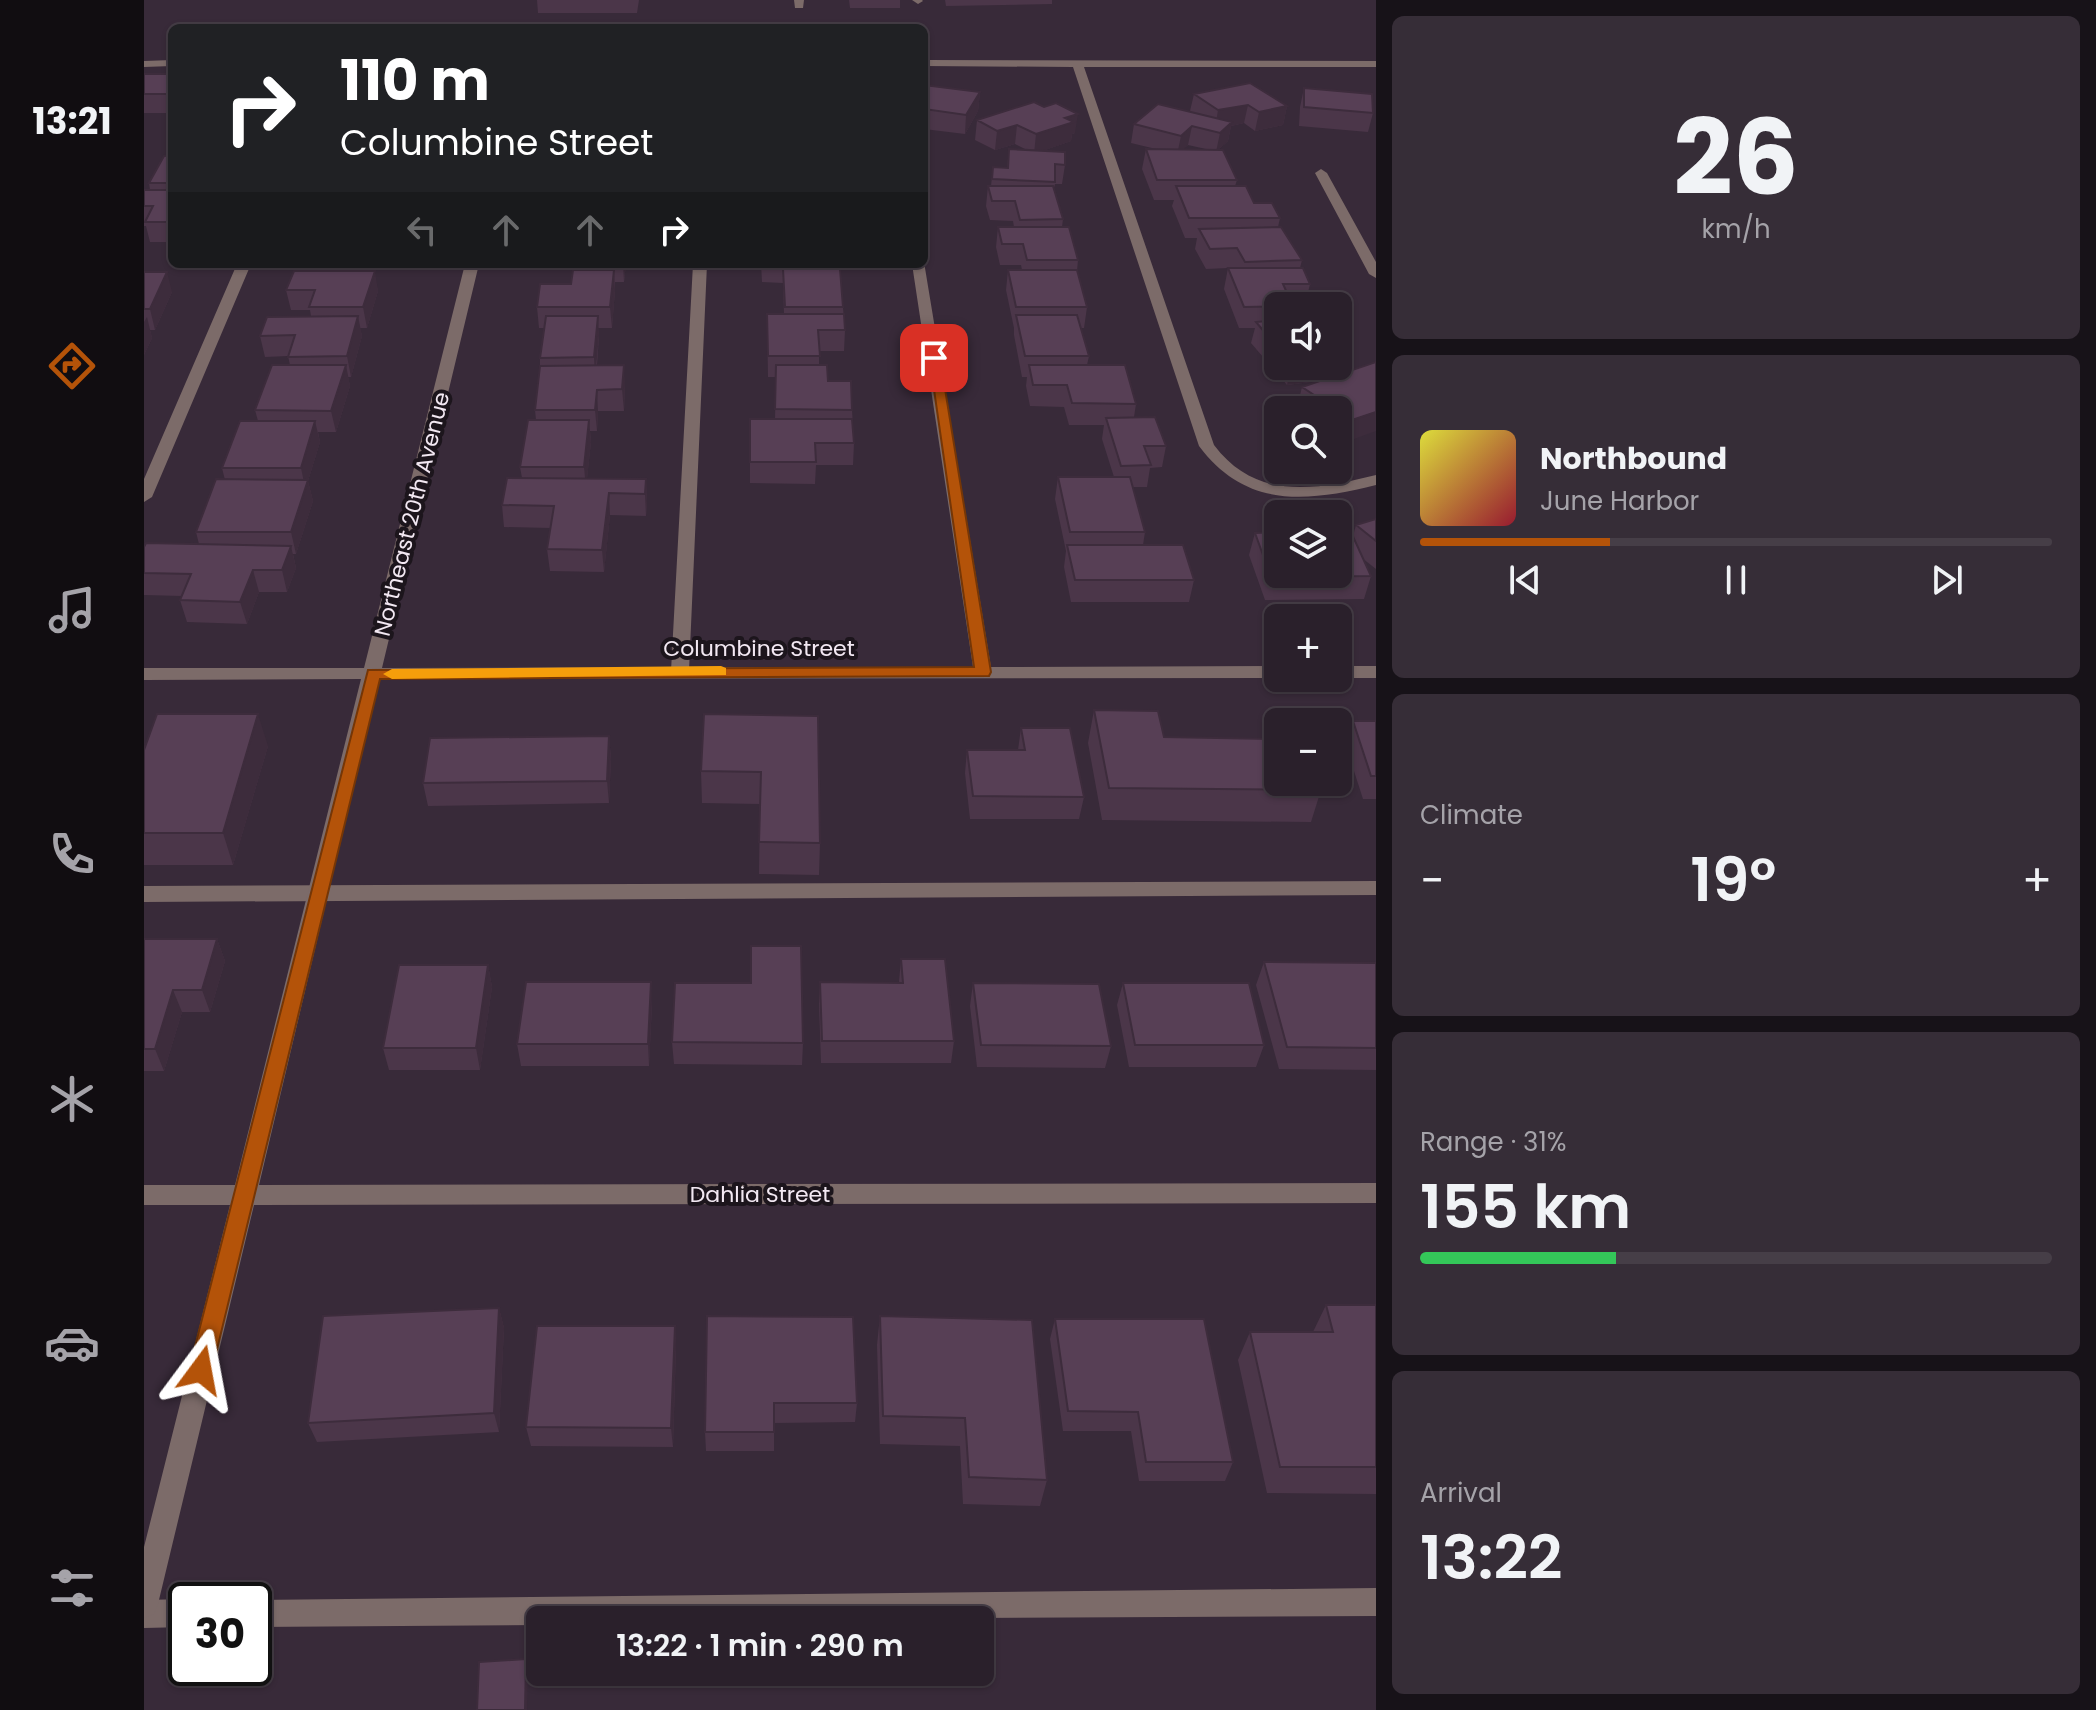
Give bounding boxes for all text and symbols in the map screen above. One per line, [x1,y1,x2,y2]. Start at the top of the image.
text: 110 m [340,41,490,120]
icon: right [208,56,312,160]
text: 26 [1673,85,1799,230]
text: 13:21 [32,96,112,147]
text: Columbine Street [340,117,653,168]
icon: left [400,208,444,252]
icon: ahead [484,208,528,252]
icon: ahead [568,208,612,252]
icon: right [652,208,696,252]
text: km/h [1701,211,1771,247]
map controls [1264,292,1352,796]
button: sound [1264,292,1352,380]
pin [900,324,968,392]
icon: arrive [912,336,956,380]
icon: directions [44,338,100,394]
street label: Northeast 20th Avenue [367,389,457,639]
button: search [1264,396,1352,484]
text: Northbound [1540,437,1727,480]
text: June Harbor [1540,483,1699,519]
button: layers [1264,500,1352,588]
icon: previous [1503,558,1547,602]
icon: pause [1714,558,1758,602]
icon: next [1925,558,1969,602]
icon: music [44,582,100,638]
button: + [1264,604,1352,692]
street label: Columbine Street [663,633,855,664]
button: − [1264,708,1352,796]
text: Climate [1420,797,1523,833]
icon: phone [44,826,100,882]
text: 19° [1690,838,1776,922]
text: − [1420,850,1444,911]
text: + [2022,850,2052,911]
icon: climate [44,1071,100,1127]
text: Range · 31% [1420,1124,1566,1160]
text: 155 km [1420,1165,1631,1249]
street label: Dahlia Street [690,1179,830,1210]
icon: car [44,1315,100,1371]
position arrow [159,1328,243,1412]
text: Arrival [1420,1475,1502,1511]
text: 13:22 [1420,1516,1562,1600]
icon: filters [44,1560,100,1616]
speed limit sign: 30 [168,1582,272,1686]
text: 13:22 · 1 min · 290 m [616,1624,904,1667]

